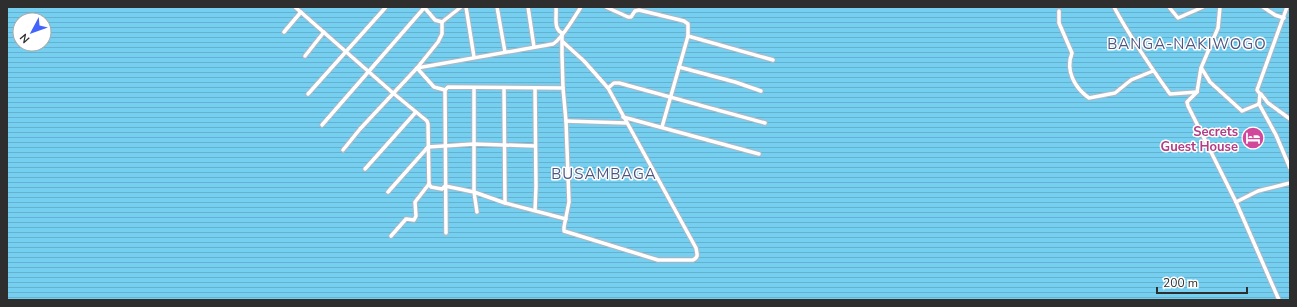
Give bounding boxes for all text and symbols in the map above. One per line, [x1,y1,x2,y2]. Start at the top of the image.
north arrow [12,12,52,52]
text: N [16,30,33,46]
district label: BANGA-NAKIWOGO [1107,34,1267,54]
place label: Secrets Guest House [1161,123,1238,156]
hotel icon: Secrets Guest House [1240,125,1266,151]
district label: BUSAMBAGA [551,164,657,184]
scale bar [1157,269,1247,295]
text: 200 m [1163,275,1198,291]

